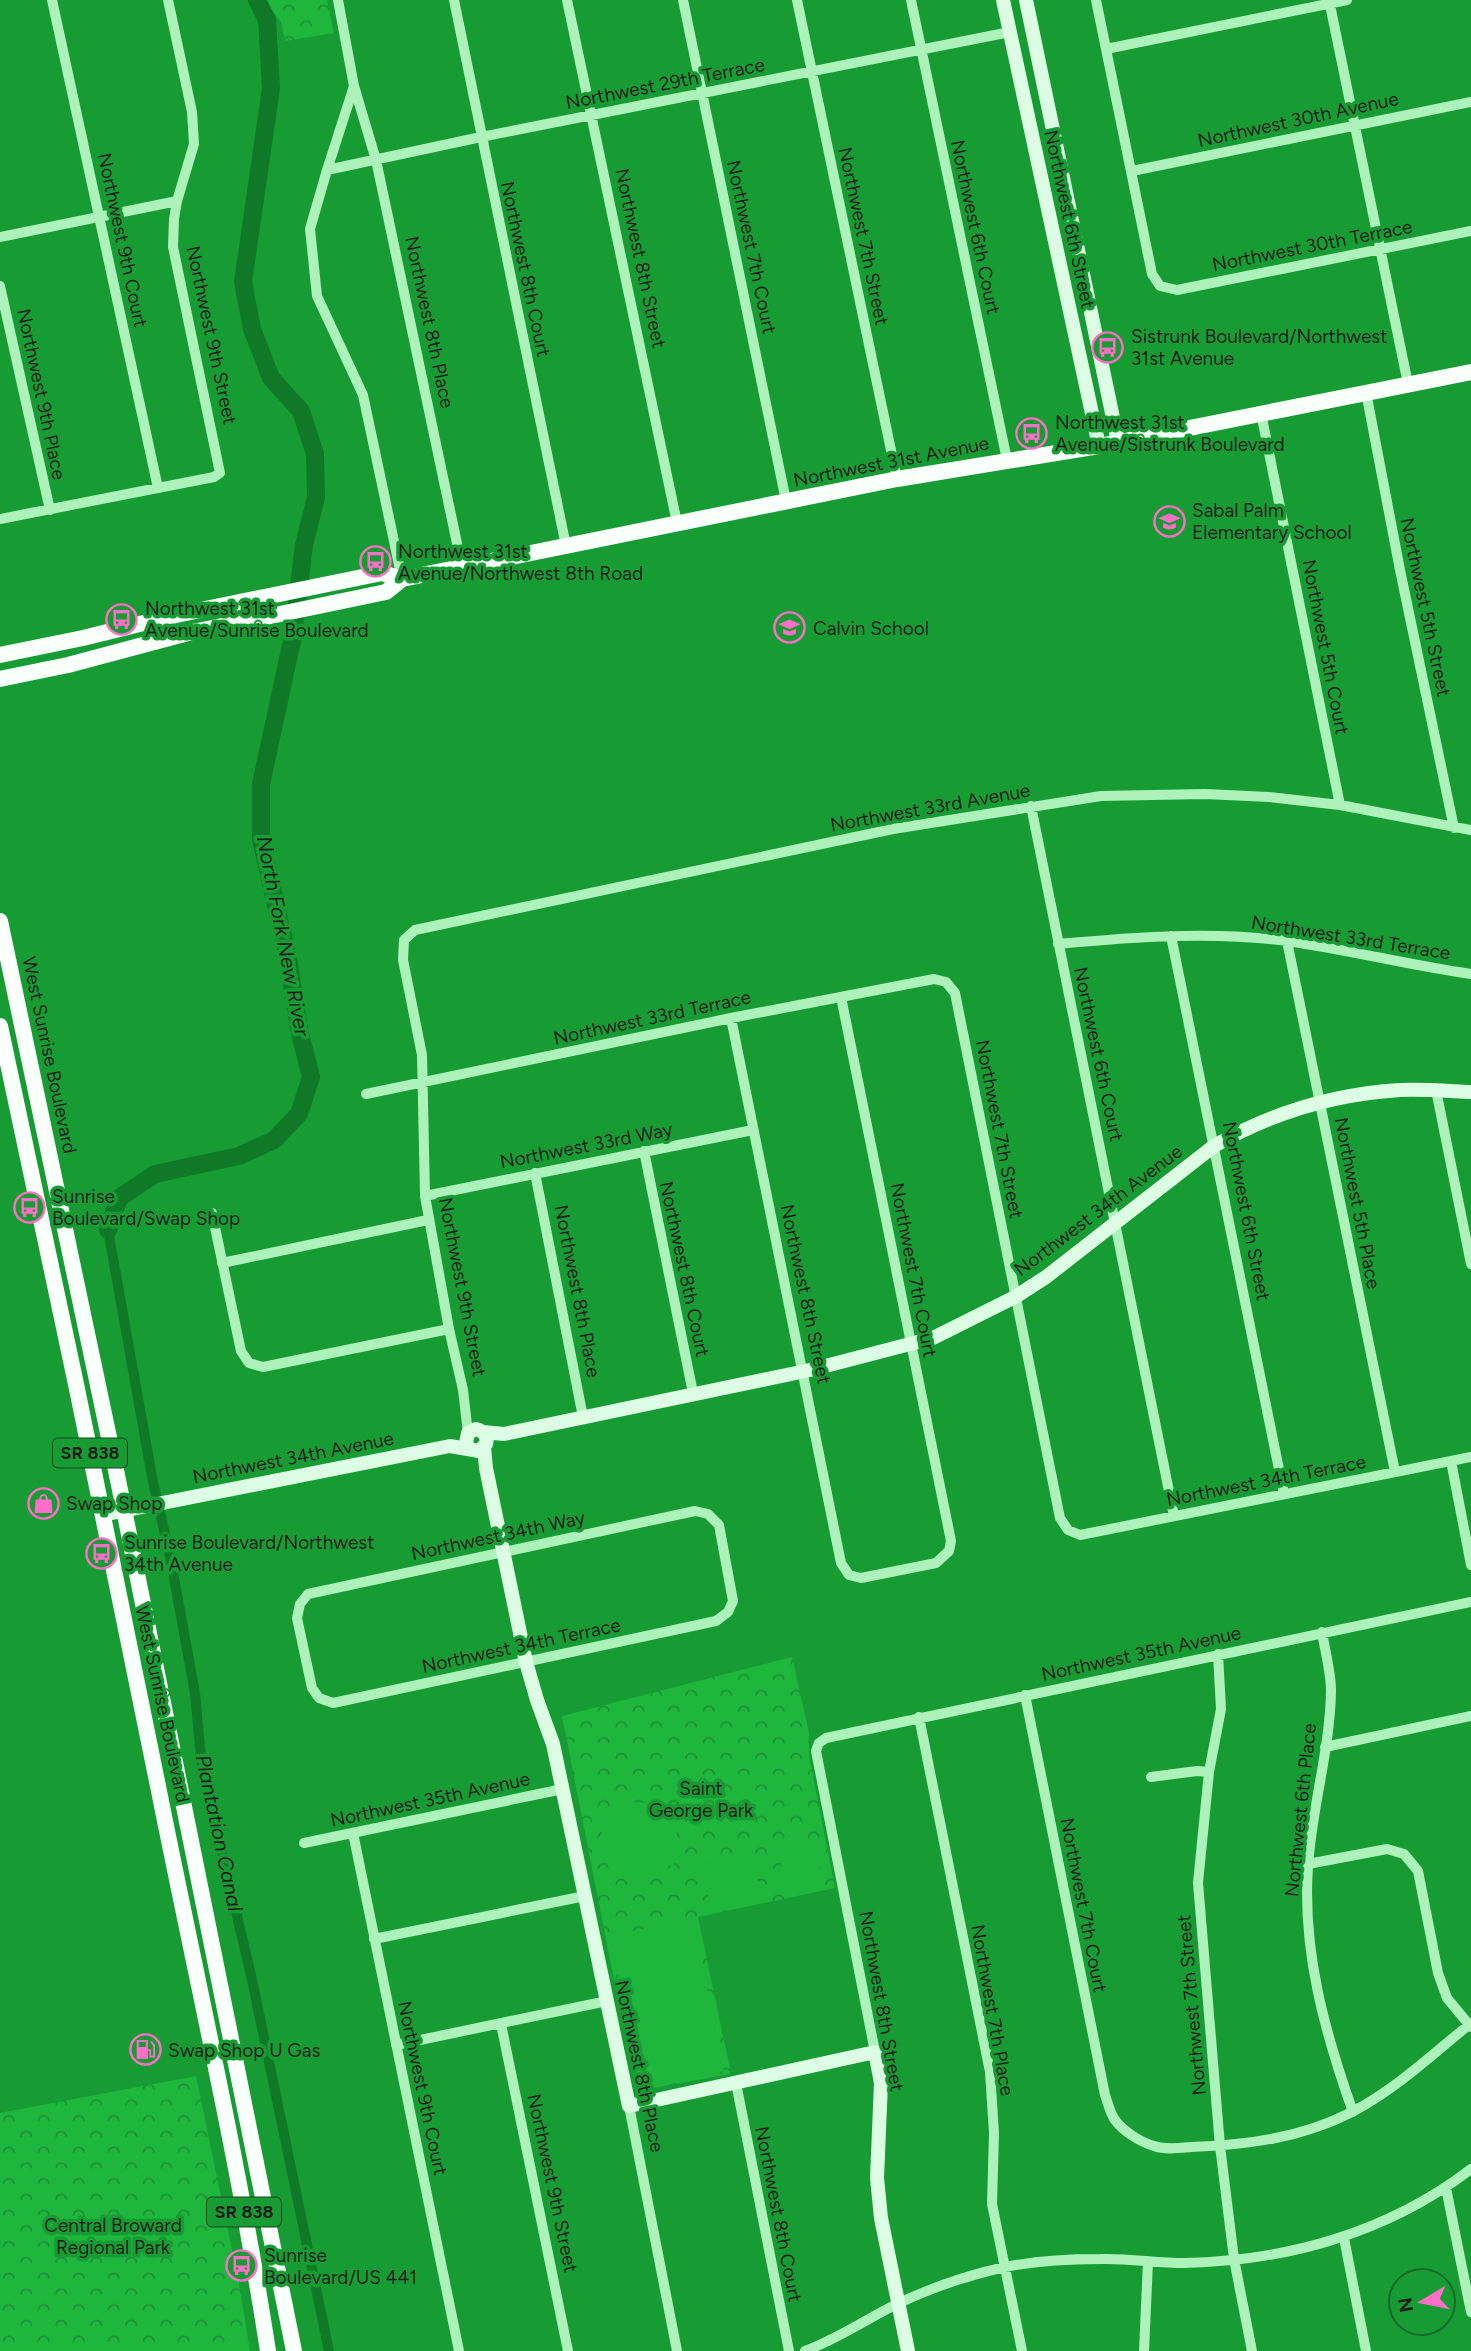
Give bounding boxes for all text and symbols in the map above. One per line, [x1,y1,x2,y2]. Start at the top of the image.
street label: Northwest 29th Terrace [564,53,767,114]
street label: Northwest 30th Avenue [1196,87,1401,152]
street label: Northwest 6th Street [1039,128,1100,311]
street label: Northwest 6th Court [946,138,1005,316]
street label: Northwest 7th Street [833,145,894,327]
street label: Northwest 9th Court [93,151,152,329]
street label: Northwest 7th Court [722,158,781,336]
street label: Northwest 8th Street [610,166,671,350]
street label: Northwest 8th Court [496,179,555,359]
street label: Northwest 30th Terrace [1210,215,1414,276]
street label: Northwest 8th Place [400,234,459,410]
street label: Northwest 9th Street [181,244,242,427]
street label: Northwest 9th Place [12,306,71,482]
place label: Sistrunk Boulevard/Northwest 31st Avenue [1131,325,1387,370]
bus stop icon: Sistrunk Boulevard/Northwest 31st Avenue [1091,330,1125,364]
place label: Northwest 31st Avenue/Sistrunk Boulevard [1055,411,1285,456]
bus stop icon: Northwest 31st Avenue/Sistrunk Boulevard [1015,416,1049,450]
street label: Northwest 31st Avenue [791,431,991,492]
place label: Sabal Palm Elementary School [1192,499,1352,544]
school or university icon: Sabal Palm Elementary School [1152,504,1186,538]
street label: Northwest 5th Street [1395,516,1456,699]
place label: Northwest 31st Avenue/Northwest 8th Road [398,540,643,585]
bus stop icon: Northwest 31st Avenue/Northwest 8th Road [358,545,392,579]
street label: Northwest 5th Court [1297,558,1354,737]
place label: Northwest 31st Avenue/Sunrise Boulevard [145,597,369,642]
bus stop icon: Northwest 31st Avenue/Sunrise Boulevard [105,602,139,636]
school or university icon: Calvin School [773,611,807,645]
place label: Calvin School [813,617,929,640]
street label: Northwest 33rd Avenue [828,779,1032,836]
water label: North Fork New River [252,834,315,1039]
street label: Northwest 33rd Terrace [1250,910,1452,965]
street label: West Sunrise Boulevard [17,955,82,1156]
street label: Northwest 6th Court [1069,965,1128,1143]
street label: Northwest 33rd Terrace [551,985,753,1050]
street label: Northwest 7th Street [971,1038,1028,1220]
street label: Northwest 5th Place [1330,1115,1385,1291]
street label: Northwest 33rd Way [498,1117,674,1174]
street label: Northwest 6th Street [1218,1120,1275,1303]
street label: Northwest 34th Avenue [1010,1140,1187,1281]
street label: Northwest 8th Court [655,1179,714,1359]
street label: Northwest 7th Court [885,1181,942,1359]
place label: Sunrise Boulevard/Swap Shop [52,1185,240,1230]
bus stop icon: Sunrise Boulevard/Swap Shop [12,1190,46,1224]
street label: Northwest 9th Street [434,1196,491,1379]
street label: Northwest 8th Street [775,1202,836,1386]
street label: Northwest 8th Place [550,1203,606,1379]
street label: Northwest 34th Avenue [191,1427,396,1488]
road number: SR 838 [53,1438,127,1468]
street label: Northwest 34th Terrace [1164,1450,1368,1511]
shop icon: Swap Shop [26,1486,60,1520]
place label: Swap Shop [66,1492,162,1515]
street label: Northwest 34th Way [409,1506,587,1565]
place label: Sunrise Boulevard/Northwest 34th Avenue [124,1531,374,1576]
bus stop icon: Sunrise Boulevard/Northwest 34th Avenue [84,1536,118,1570]
street label: West Sunrise Boulevard [130,1604,195,1805]
street label: Northwest 34th Terrace [419,1613,623,1678]
street label: Northwest 35th Avenue [1039,1621,1243,1686]
street label: Northwest 6th Place [1280,1722,1321,1898]
water label: Plantation Canal [191,1752,248,1914]
street label: Northwest 35th Avenue [328,1767,532,1832]
park label: Saint George Park [649,1777,754,1822]
street label: Northwest 7th Court [1055,1816,1112,1994]
street label: Northwest 8th Street [854,1909,909,2093]
street label: Northwest 7th Street [1172,1914,1211,2096]
street label: Northwest 7th Place [966,1923,1019,2098]
street label: Northwest 8th Place [610,1978,669,2154]
street label: Northwest 9th Court [393,1999,452,2177]
fuel station icon: Swap Shop U Gas [128,2033,162,2067]
place label: Swap Shop U Gas [168,2039,320,2062]
street label: Northwest 9th Street [522,2092,583,2275]
street label: Northwest 8th Court [750,2124,807,2304]
road number: SR 838 [207,2198,281,2226]
park label: Central Broward Regional Park [44,2214,182,2259]
place label: Sunrise Boulevard/US 441 [264,2244,417,2289]
bus stop icon: Sunrise Boulevard/US 441 [224,2249,258,2283]
north arrow [1387,2267,1457,2337]
text: N [1393,2296,1418,2314]

